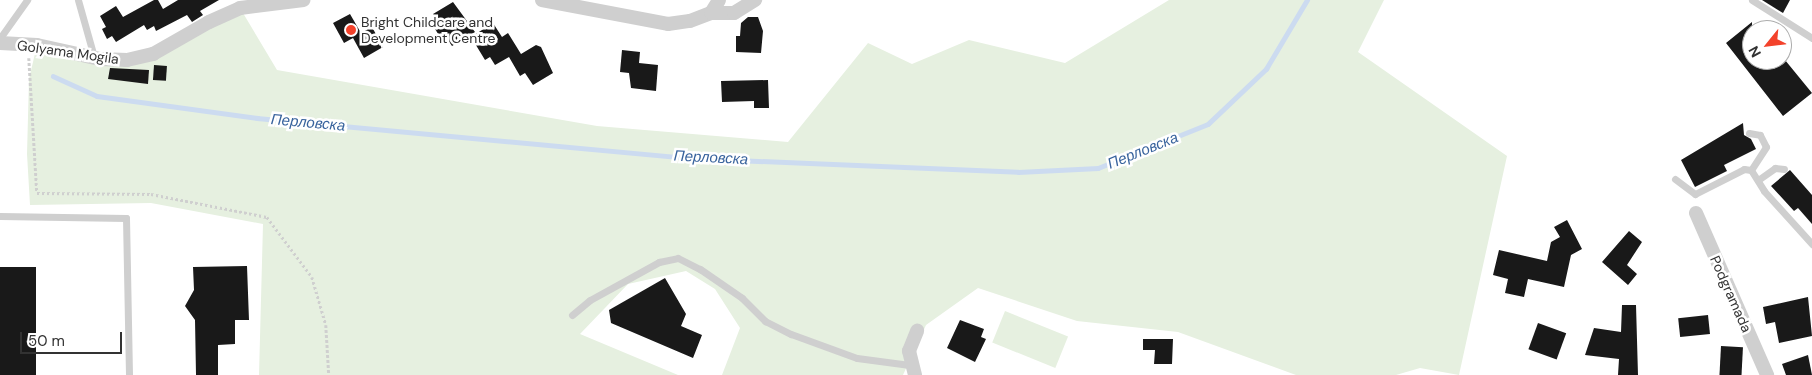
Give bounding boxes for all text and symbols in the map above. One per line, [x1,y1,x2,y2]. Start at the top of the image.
place label: Bright Childcare and Development Centre [361,14,496,46]
north arrow [1742,20,1792,70]
marker: Bright Childcare and Development Centre [345,24,357,36]
street label: Golyama Mogila [16,37,120,67]
text: N [1744,43,1765,61]
water label: Перловска [270,111,346,135]
water label: Перловска [1105,129,1181,173]
water label: Перловска [673,147,749,169]
street label: Podgramada [1707,253,1755,335]
scale bar [22,322,125,354]
text: 50 m [28,331,65,351]

